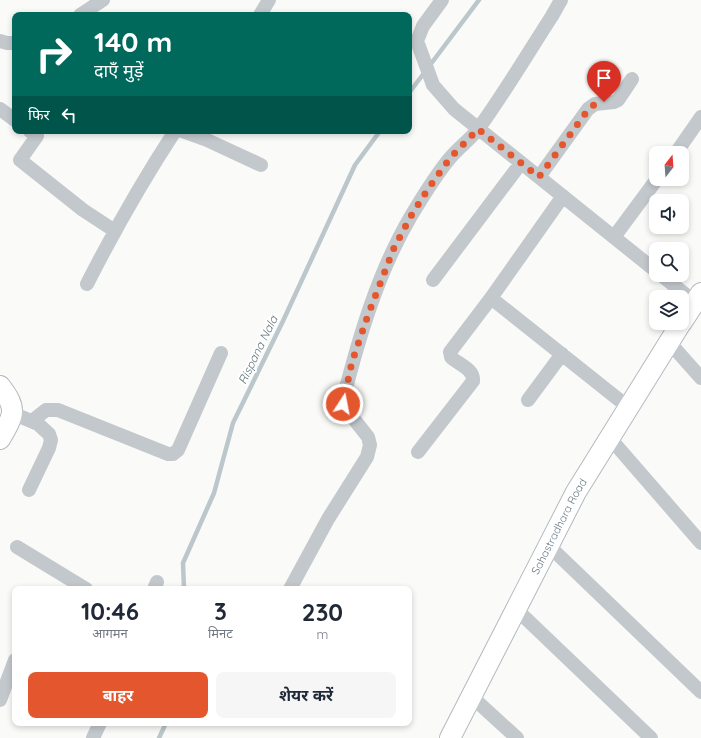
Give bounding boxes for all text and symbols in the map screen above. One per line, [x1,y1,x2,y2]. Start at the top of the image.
text: 140 m [94,24,172,59]
icon: right [28,28,80,80]
text: दाएँ मुड़ें [94,59,143,82]
pin [587,61,621,102]
icon: arrive [593,67,615,89]
icon: left [58,104,80,126]
text: फिर [28,105,50,124]
north arrow [649,146,689,186]
map controls [649,146,689,330]
button: sound [649,194,689,234]
button: search [649,242,689,282]
button: layers [649,290,689,330]
water label: Rispana Nala [235,312,281,386]
position arrow [322,383,364,425]
street label: Sahastradhara Road [528,476,590,577]
text: 10:46 [81,596,139,626]
text: 3 [214,596,227,626]
text: 230 [302,597,343,627]
text: आगमन [92,625,128,641]
text: मिनट [208,625,233,641]
text: m [316,626,328,642]
button: बाहर [28,672,208,718]
button: शेयर करें [216,672,396,718]

